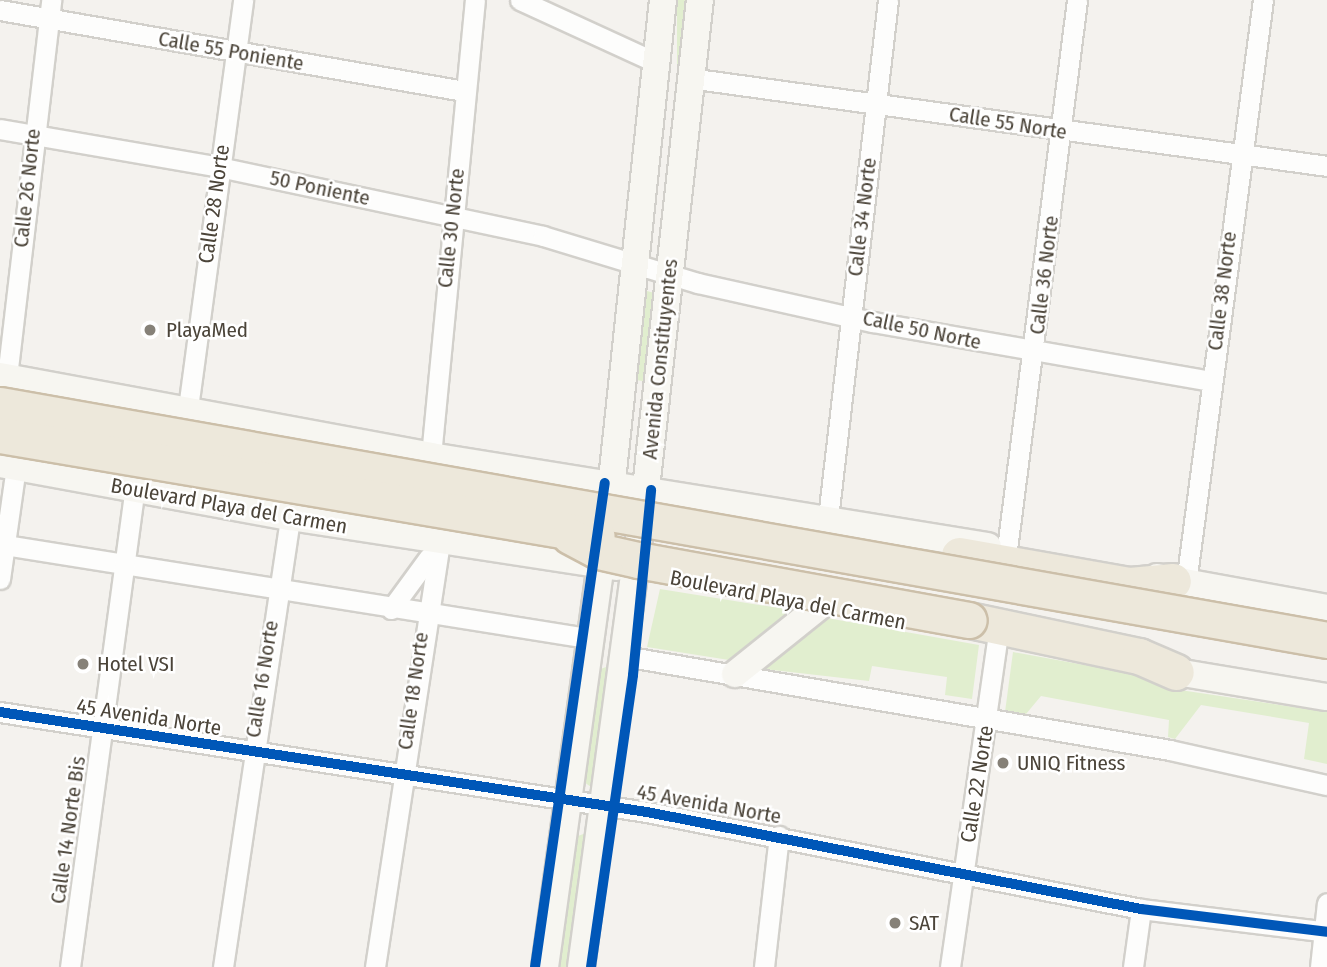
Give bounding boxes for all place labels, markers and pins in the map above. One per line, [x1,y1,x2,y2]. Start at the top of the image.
place label: PlayaMed [166,317,248,343]
marker: PlayaMed [140,320,160,340]
place label: Hotel VSI [97,651,174,677]
marker: Hotel VSI [75,656,91,672]
place label: UNIQ Fitness [1017,750,1126,776]
marker: UNIQ Fitness [995,755,1011,771]
place label: SAT [909,910,939,936]
marker: SAT [887,915,903,931]

